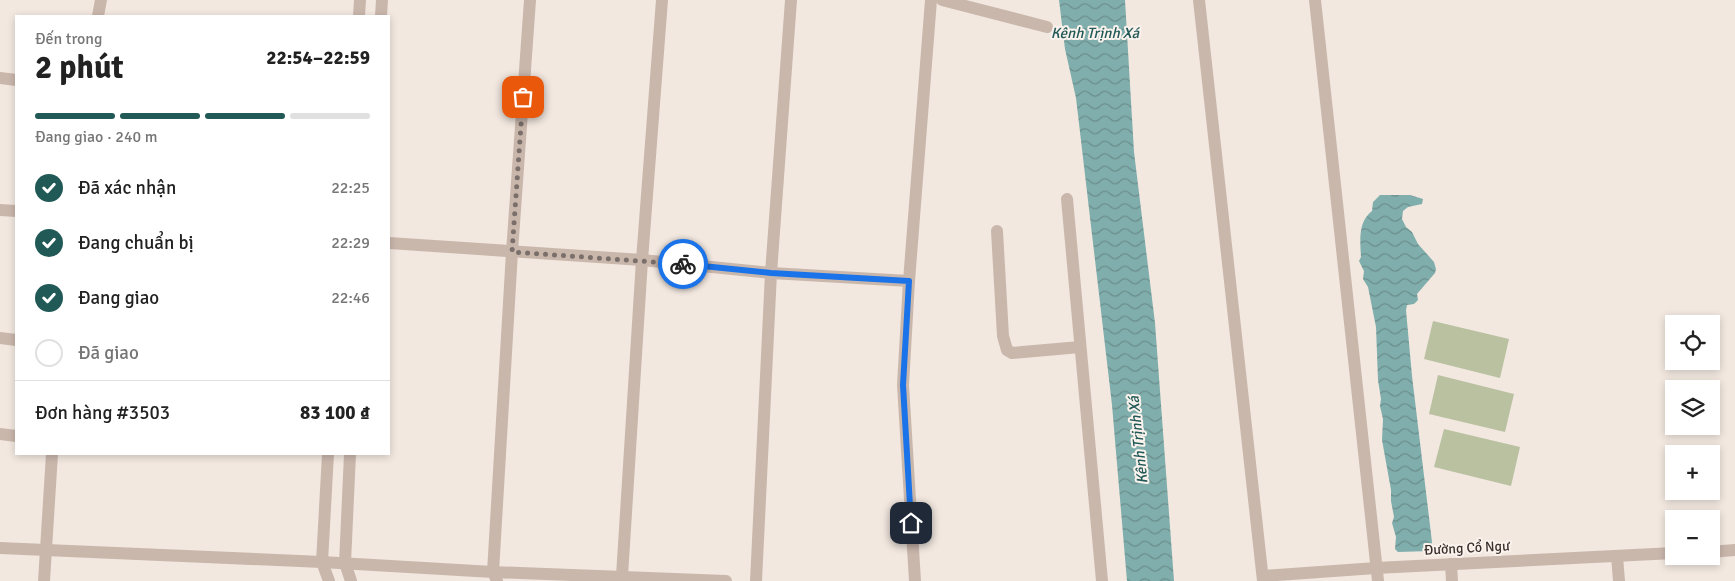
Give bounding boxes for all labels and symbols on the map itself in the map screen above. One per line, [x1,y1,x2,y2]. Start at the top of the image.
water label: Kênh Trịnh Xá [1051,24,1141,42]
pin [502,76,544,118]
courier [658,239,708,289]
water label: Kênh Trịnh Xá [1124,394,1152,485]
pin [890,502,932,544]
street label: Đường Cổ Ngư [1424,537,1511,559]

